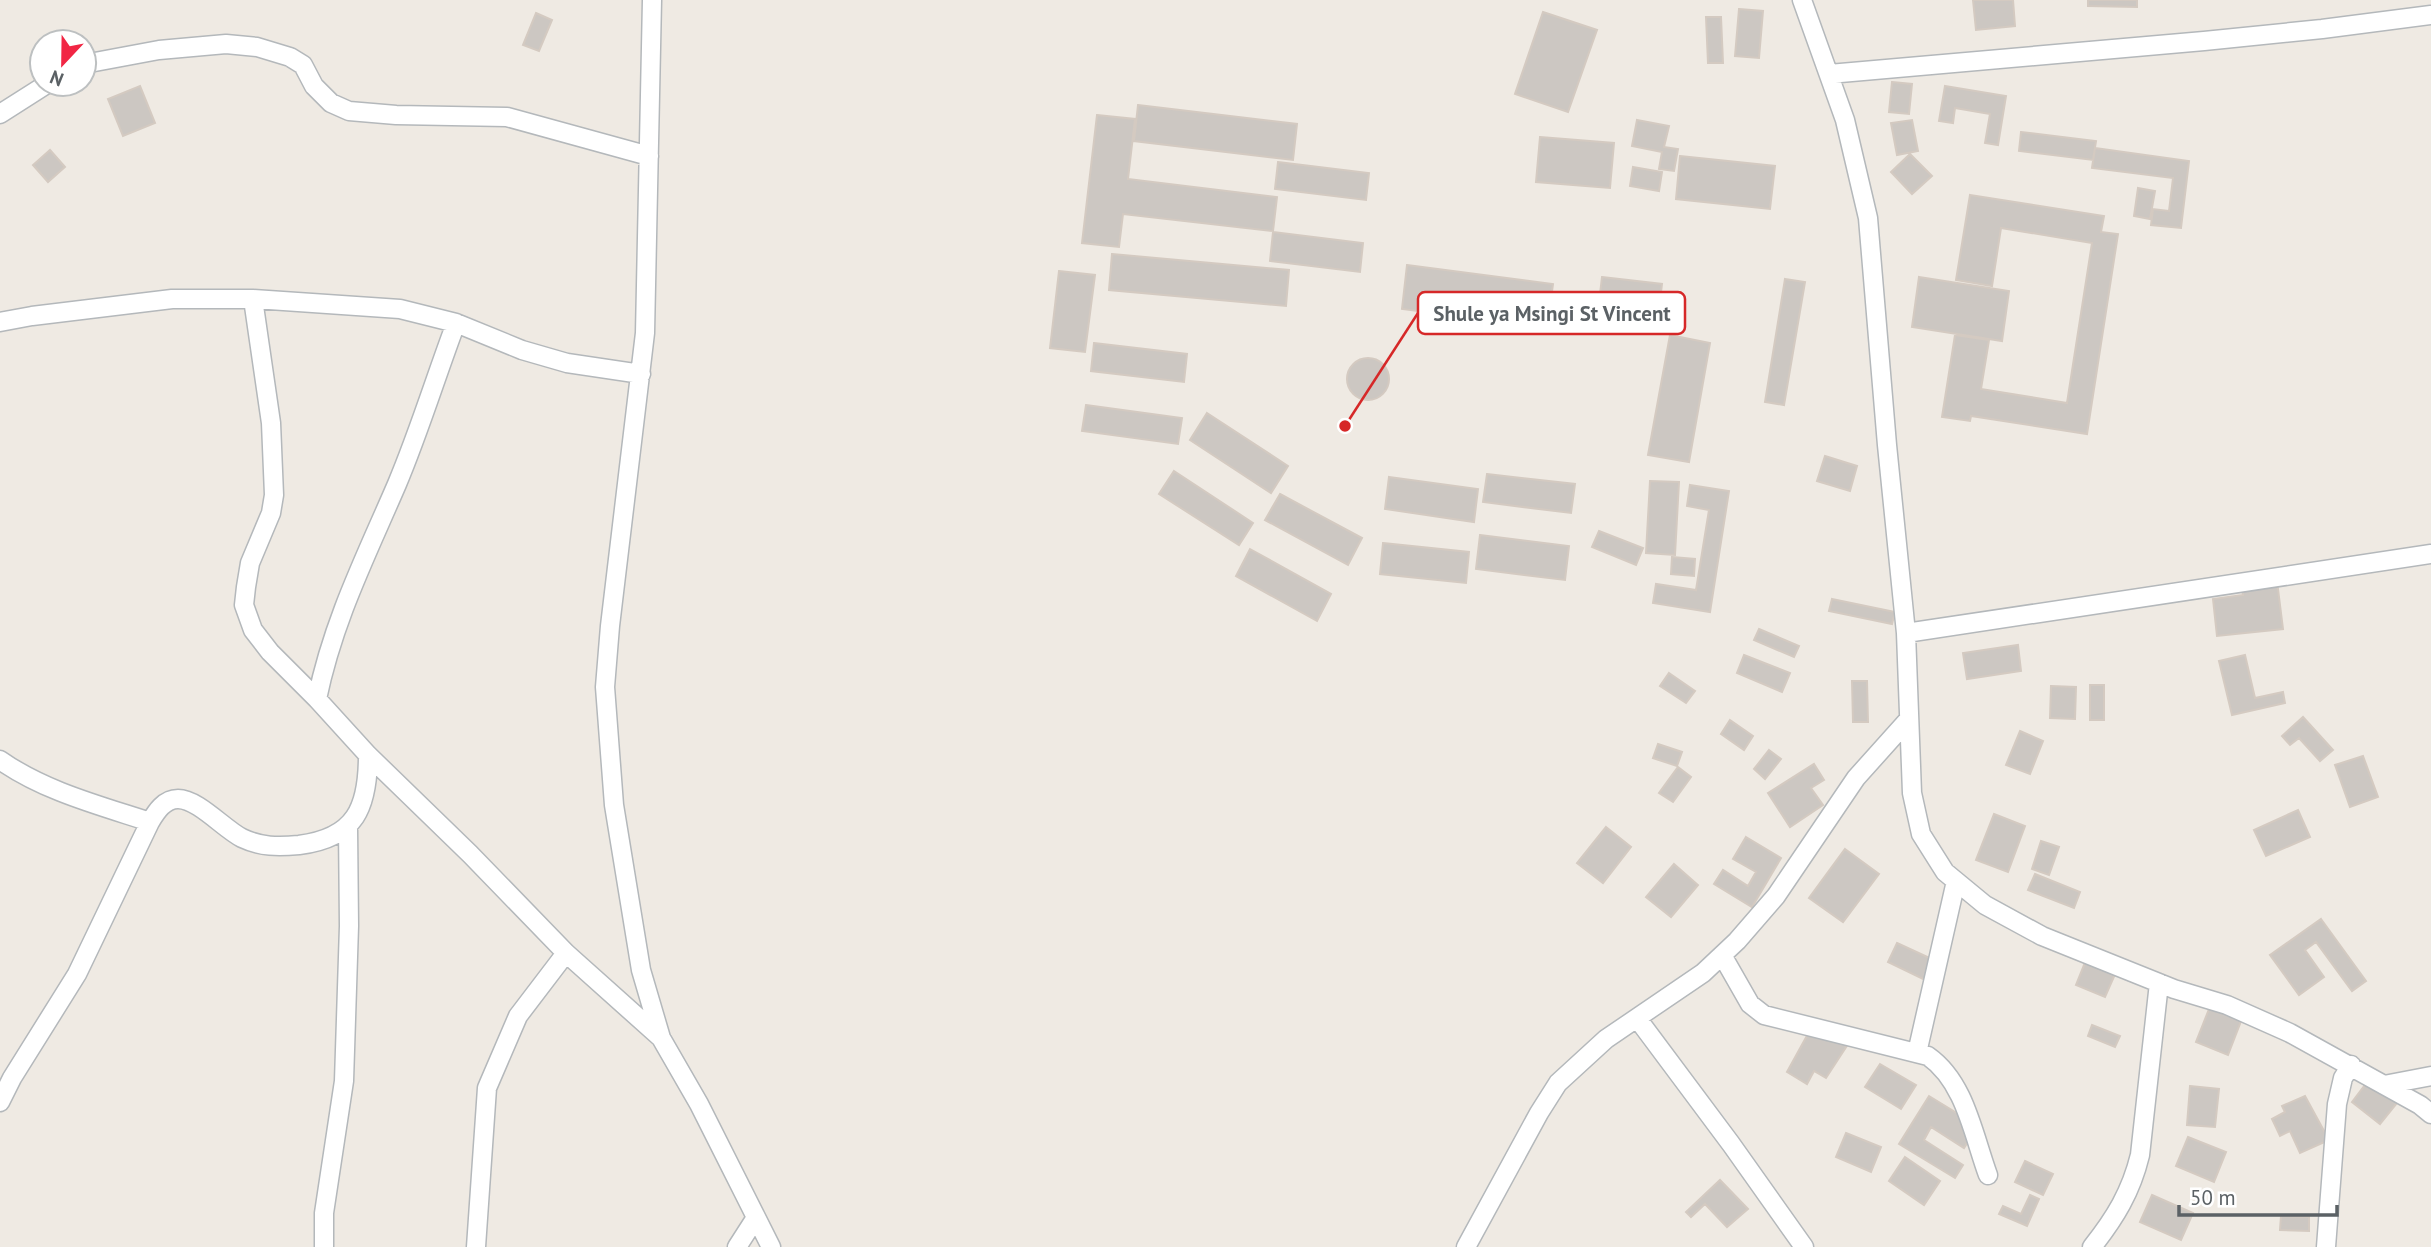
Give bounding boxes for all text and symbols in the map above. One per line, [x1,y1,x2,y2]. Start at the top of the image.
north arrow [28,28,98,98]
text: N [46,65,67,92]
callout: Shule ya Msingi St Vincent [1418,292,1685,334]
text: Shule ya Msingi St Vincent [1433,300,1671,327]
scale bar [2179,1174,2336,1218]
text: 50 m [2190,1184,2236,1211]

